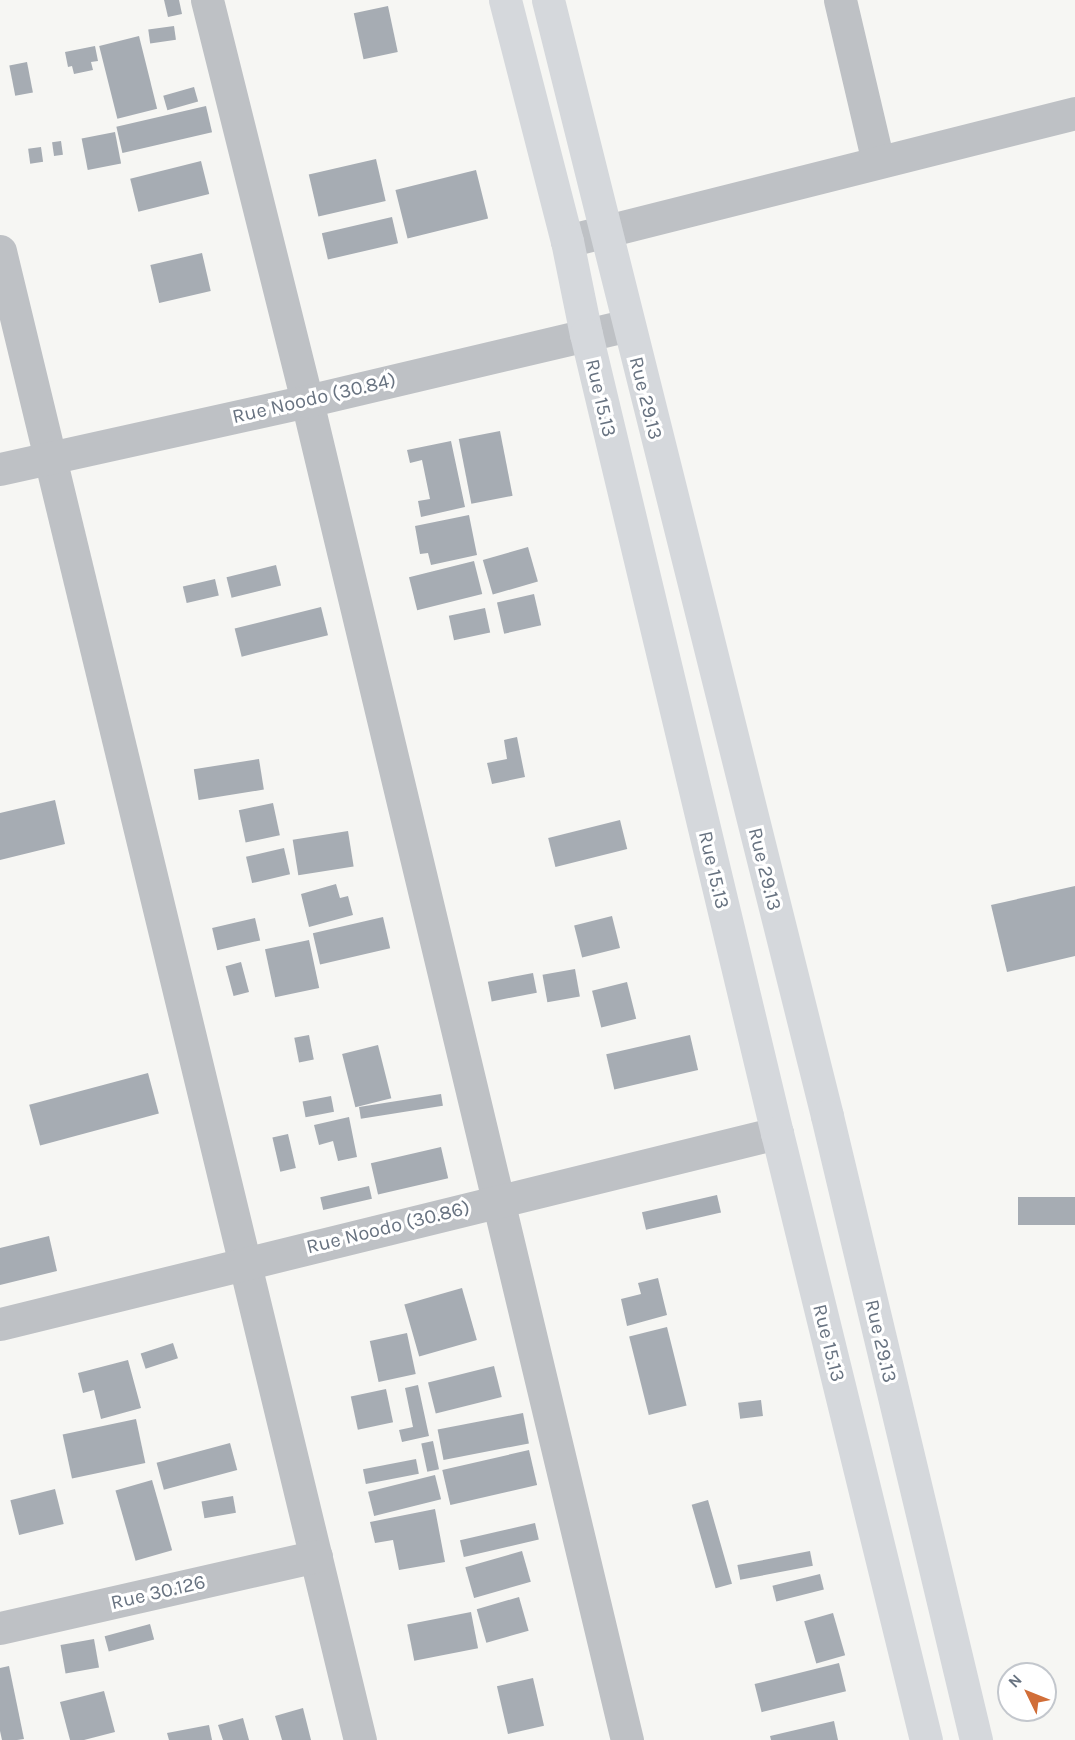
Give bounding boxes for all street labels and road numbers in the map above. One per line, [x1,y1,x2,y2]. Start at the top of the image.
street label: Rue 29.13 [624,354,668,442]
street label: Rue 15.13 [580,357,622,439]
street label: Rue Noodo (30.84) [230,367,398,429]
street label: Rue 29.13 [743,825,787,913]
street label: Rue 15.13 [693,829,735,911]
street label: Rue Noodo (30.86) [304,1195,472,1259]
street label: Rue 29.13 [860,1297,902,1385]
street label: Rue 15.13 [808,1302,850,1384]
street label: Rue 30.126 [108,1569,208,1615]

